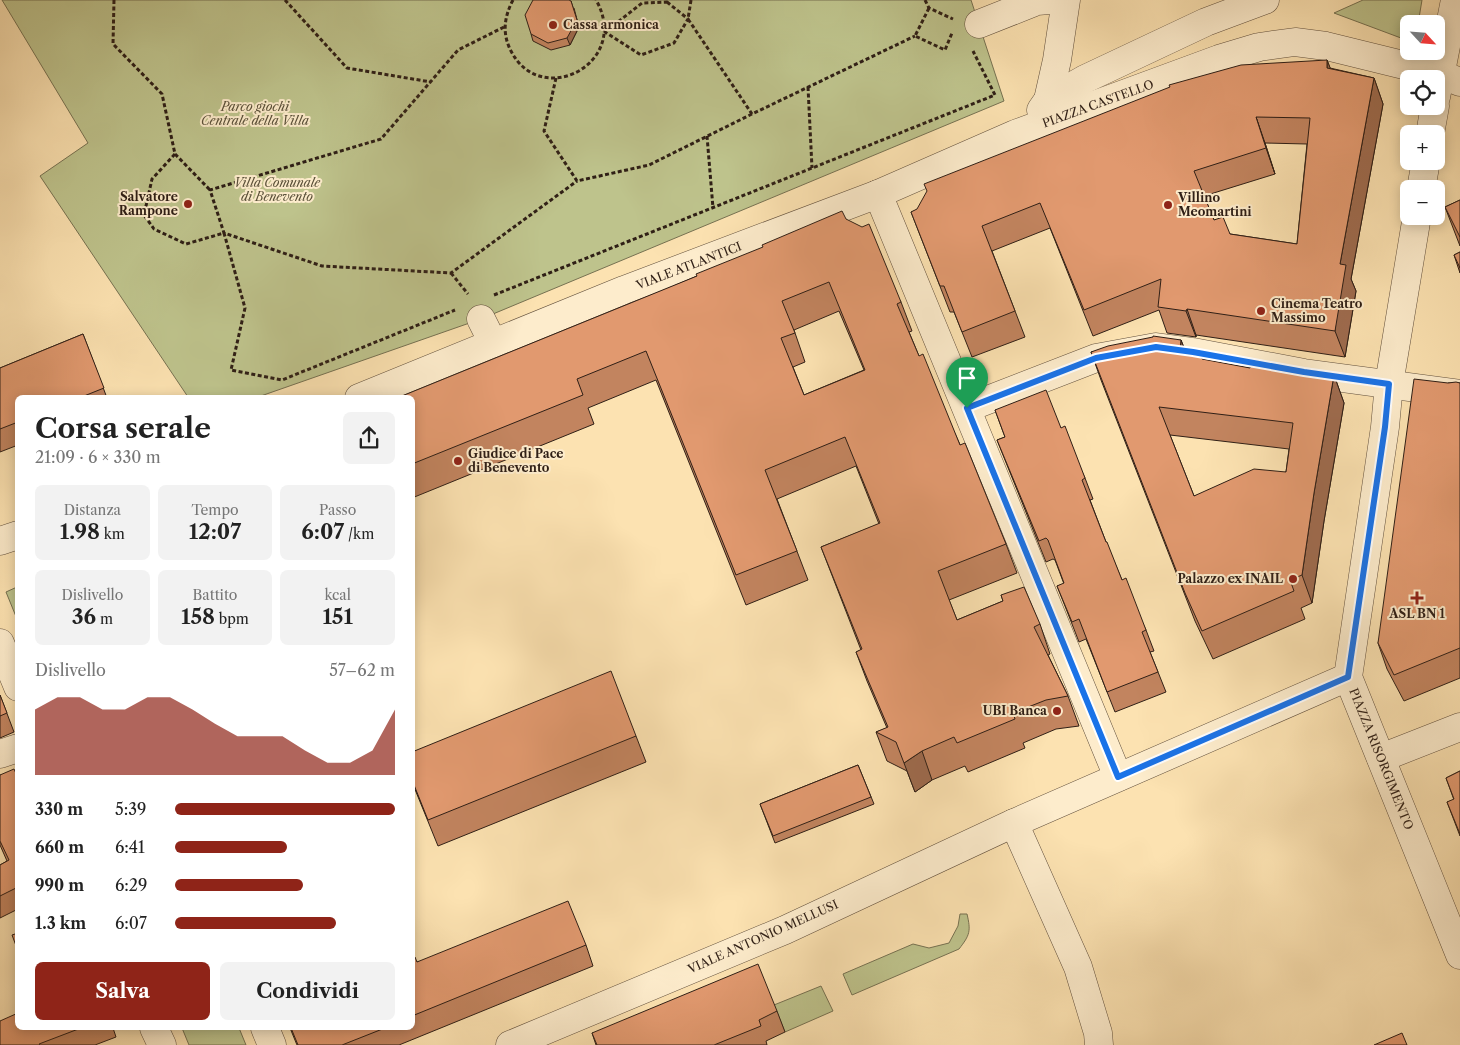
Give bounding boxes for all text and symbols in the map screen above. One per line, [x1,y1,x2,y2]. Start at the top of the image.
north arrow [1400,15,1445,60]
map controls [1400,15,1445,225]
place label: Cassa armonica [563,17,660,32]
marker: Cassa armonica [547,19,559,31]
button: locate [1400,70,1445,115]
street label: PIAZZA CASTELLO [1040,76,1156,131]
park label: Parco giochi Centrale della Villa [201,99,309,128]
button: + [1400,125,1445,170]
park label: Villa Comunale di Benevento [234,175,321,204]
button: − [1400,180,1445,225]
place label: Salvatore Rampone [119,189,178,218]
place label: Villino Meomartini [1177,190,1252,219]
marker: Salvatore Rampone [182,198,194,210]
marker: Villino Meomartini [1162,199,1174,211]
street label: VIALE ATLANTICI [633,239,744,293]
place label: Cinema Teatro Massimo [1271,296,1363,325]
marker: Cinema Teatro Massimo [1255,305,1267,317]
pin [946,357,988,408]
icon: arrive [953,364,981,392]
text: Corsa serale [35,411,211,445]
button: share [343,412,395,464]
place label: Giudice di Pace di Benevento [468,446,563,475]
text: 21:09 · 6 × 330 m [35,447,161,467]
marker: Giudice di Pace di Benevento [452,455,464,467]
text: Distanza [64,501,121,519]
text: Tempo [191,501,239,519]
text: Passo [319,501,356,519]
text: 1.98 [60,519,100,544]
text: 12:07 [189,519,241,544]
text: 6:07 [301,519,344,544]
text: km [100,525,125,543]
text: /km [344,525,374,543]
place label: Palazzo ex INAIL [1177,571,1284,586]
marker: Palazzo ex INAIL [1287,573,1299,585]
text: Dislivello [61,586,123,604]
text: Battito [193,586,237,604]
text: kcal [324,586,351,604]
marker: ASL BN 1 [1410,591,1424,605]
text: 36 [72,604,96,629]
text: 158 [181,604,215,629]
text: 151 [322,604,353,629]
place label: ASL BN 1 [1388,606,1445,621]
text: m [96,610,113,628]
text: bpm [215,610,249,628]
text: Dislivello [35,660,106,680]
text: 57–62 m [329,660,395,680]
street label: PIAZZA RISORGIMENTO [1346,686,1417,832]
place label: UBI Banca [983,703,1048,718]
marker: UBI Banca [1051,705,1063,717]
text: 330 m [35,799,83,819]
text: 5:39 [115,799,146,819]
text: 660 m [35,837,84,857]
text: 6:41 [115,837,145,857]
text: 990 m [35,875,84,895]
text: 6:29 [115,875,147,895]
street label: VIALE ANTONIO MELLUSI [684,897,840,977]
text: 1.3 km [35,913,86,933]
text: 6:07 [115,913,147,933]
button: Salva [35,962,210,1020]
button: Condividi [220,962,395,1020]

